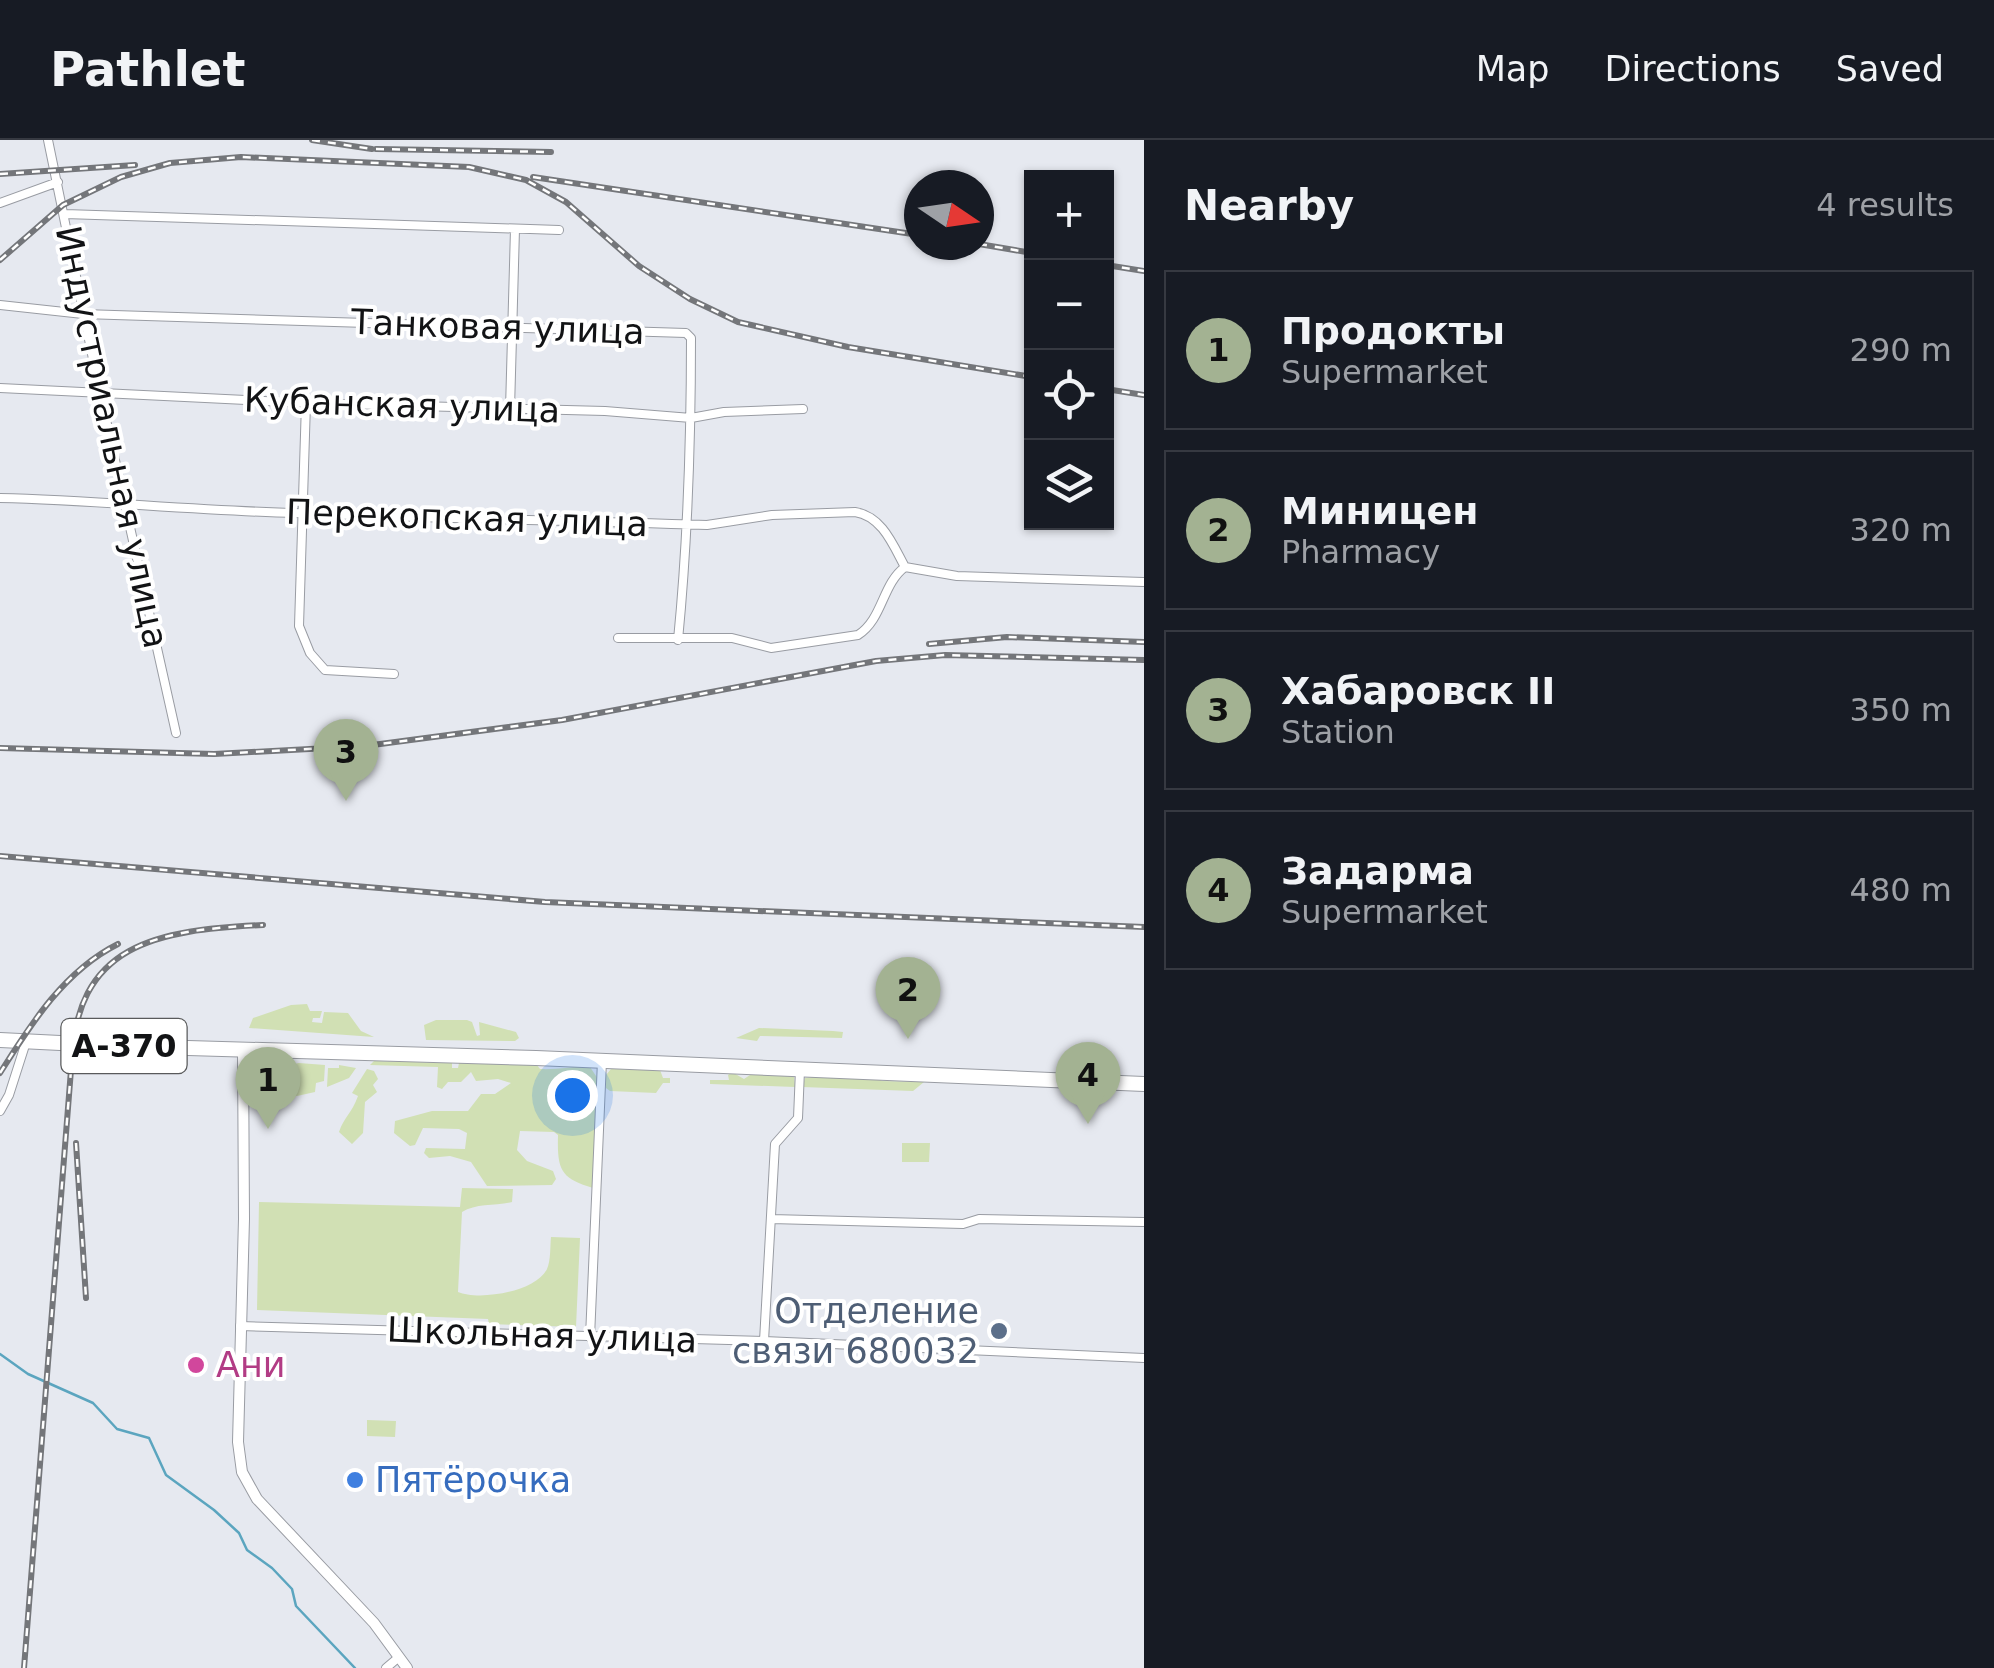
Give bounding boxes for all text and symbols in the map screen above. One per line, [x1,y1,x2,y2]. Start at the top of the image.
text: Pathlet [50,41,245,97]
text: Map [1476,49,1550,89]
text: Directions [1605,49,1781,89]
text: Saved [1836,49,1944,89]
north arrow [904,170,994,260]
map controls [1024,170,1114,530]
button: + [1024,170,1114,260]
text: Nearby [1184,181,1354,230]
text: 4 results [1816,186,1954,224]
street label: Индустриальная улица [48,222,176,652]
button: − [1024,260,1114,350]
street label: Танковая улица [350,302,645,352]
text: Продокты [1281,309,1505,353]
text: 1 [1207,331,1230,369]
text: 290 m [1850,331,1952,369]
button: locate [1024,350,1114,440]
text: Supermarket [1281,353,1488,391]
street label: Кубанская улица [243,379,561,431]
button: layers [1024,440,1114,530]
text: Миницен [1281,489,1479,533]
street label: Перекопская улица [285,492,649,544]
text: 2 [1207,511,1230,549]
text: 320 m [1850,511,1952,549]
text: Pharmacy [1281,533,1440,571]
text: Хабаровск II [1281,669,1555,713]
text: 3 [1207,691,1230,729]
text: 350 m [1850,691,1952,729]
text: Station [1281,713,1395,751]
pin: 3 [314,718,378,801]
text: Задарма [1281,849,1474,893]
text: 4 [1207,871,1230,909]
text: 480 m [1850,871,1952,909]
text: Supermarket [1281,893,1488,931]
pin: 2 [876,956,940,1039]
road number: А-370 [62,1019,186,1073]
pin: 4 [1056,1042,1120,1124]
pin: 1 [236,1046,300,1129]
your location [547,1070,598,1121]
place label: Отделение связи 680032 [732,1291,979,1371]
street label: Школьная улица [386,1310,698,1360]
marker: Отделение связи 680032 [988,1320,1010,1342]
place label: Ани [216,1345,286,1385]
marker: Ани [185,1354,207,1376]
place label: Пятёрочка [375,1460,571,1500]
marker: Пятёрочка [344,1469,366,1491]

